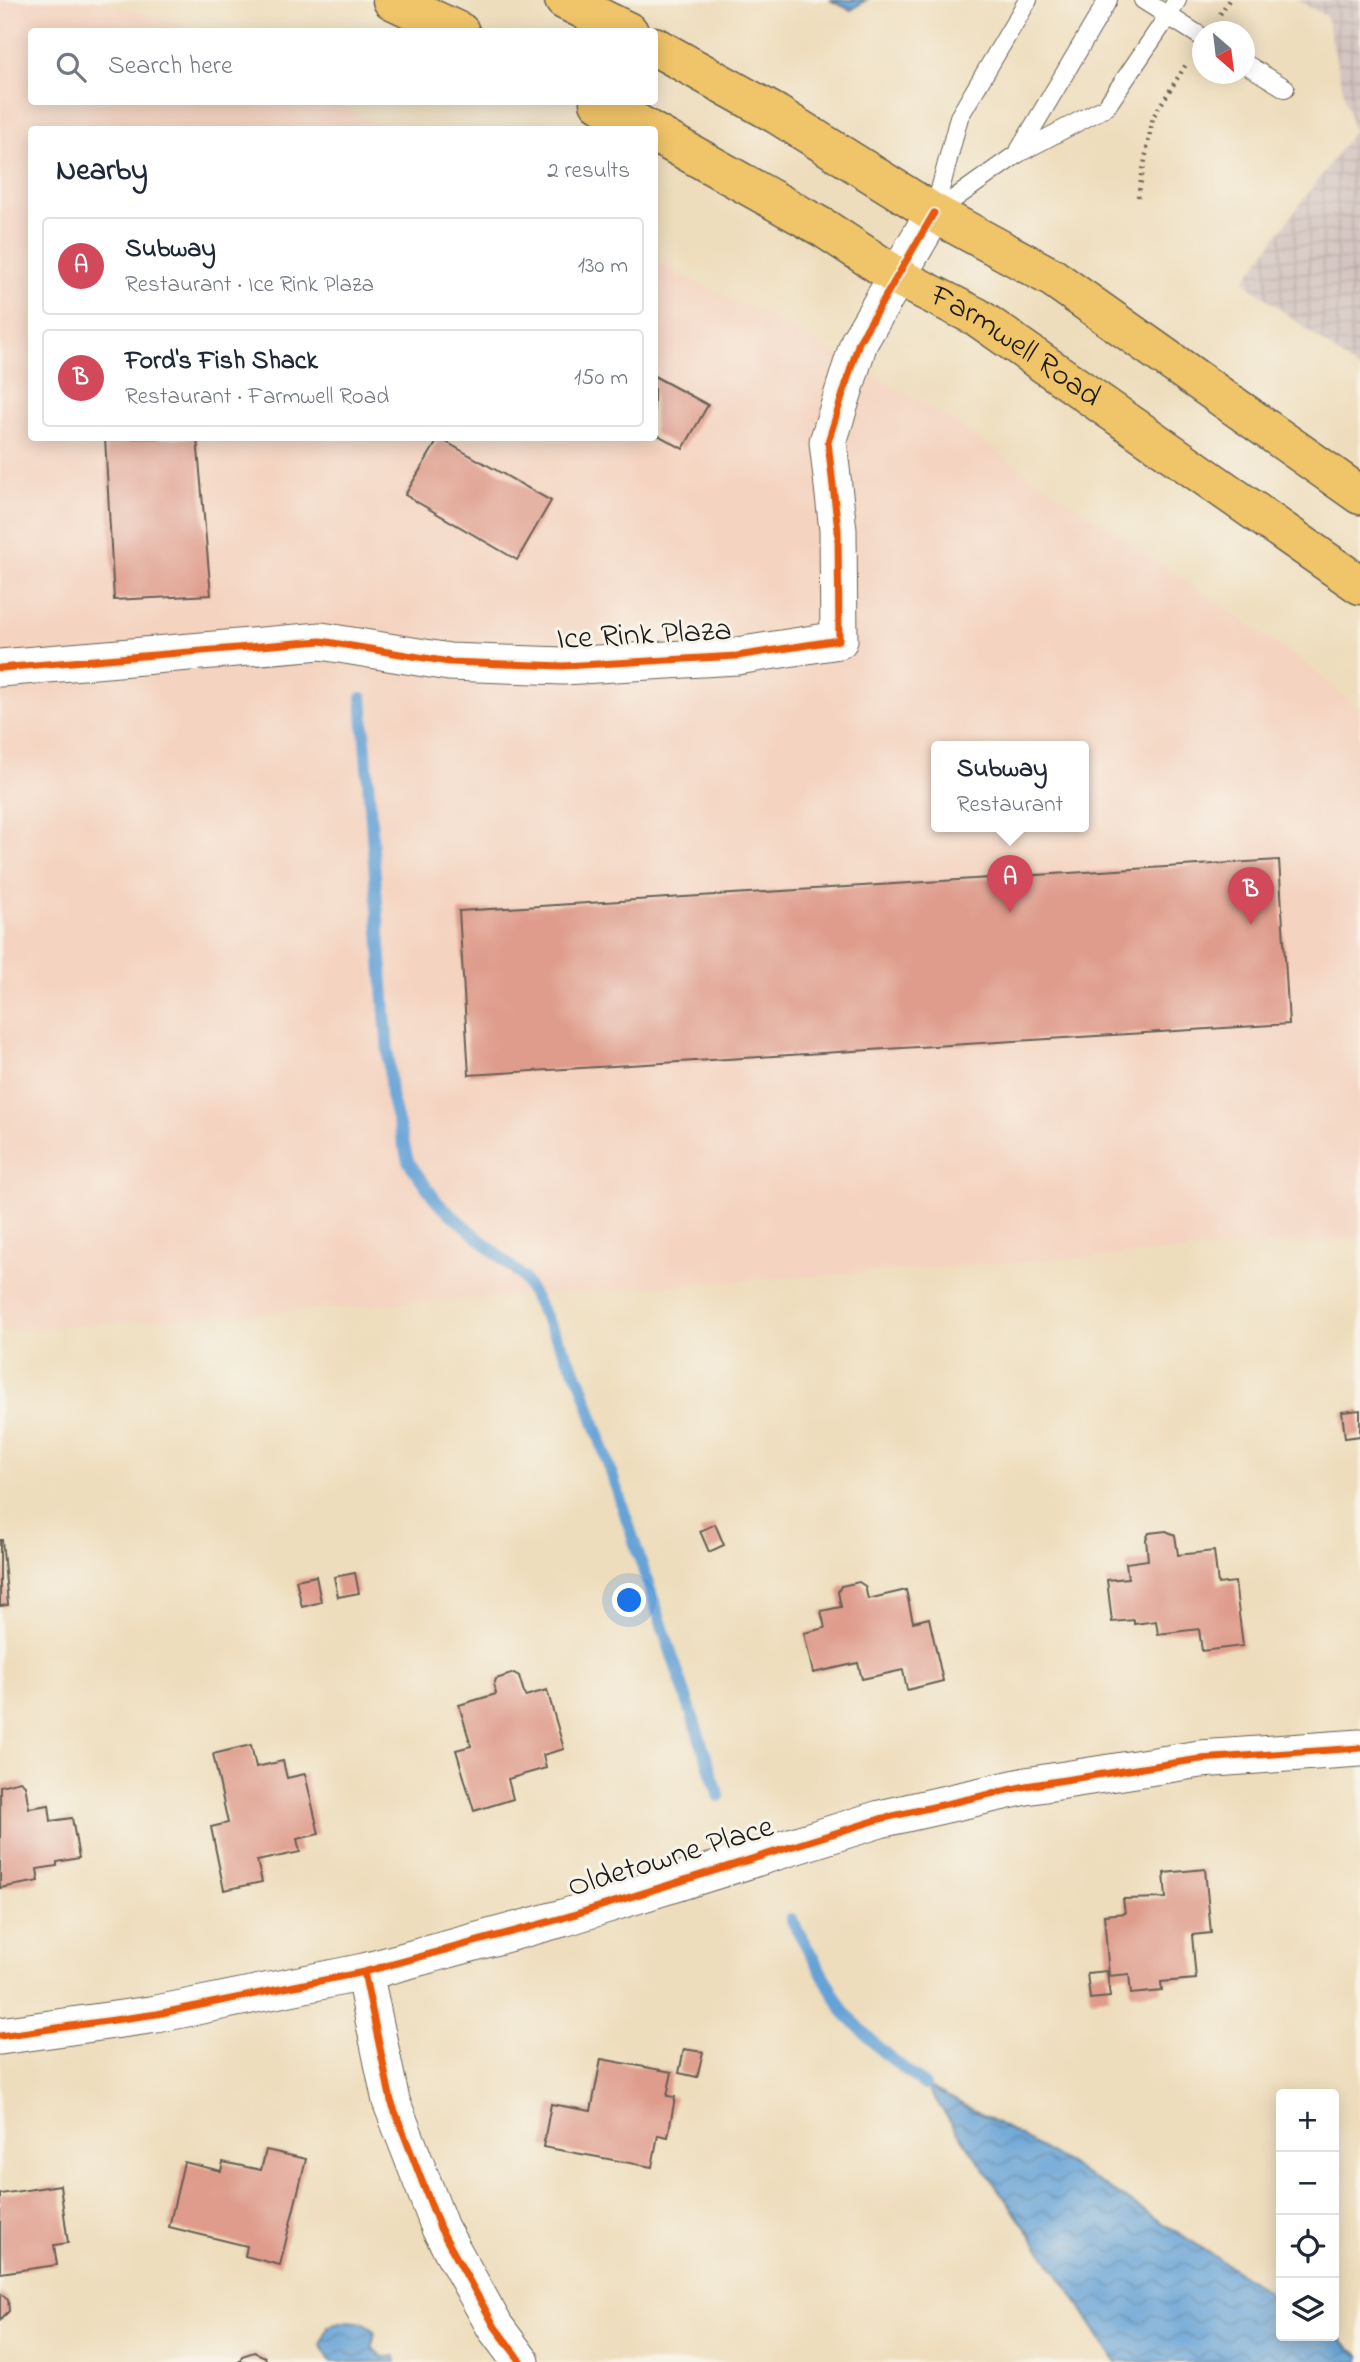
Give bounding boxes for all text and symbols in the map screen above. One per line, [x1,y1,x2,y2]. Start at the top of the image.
north arrow [1192,21,1255,84]
search box [28,28,658,105]
icon: search [52,48,90,86]
text: Search here [108,48,233,86]
text: Nearby [56,150,148,194]
text: 2 results [547,155,630,188]
text: Subway [125,231,216,269]
text: A [74,250,88,283]
text: 130 m [578,250,628,283]
text: Restaurant · Ice Rink Plaza [125,269,374,302]
street label: Farmwell Road [921,273,1110,420]
text: Ford's Fish Shack [125,343,318,381]
text: B [73,362,89,395]
text: 150 m [574,362,628,395]
text: Restaurant · Farmwell Road [125,381,389,414]
street label: Ice Rink Plaza [555,608,733,664]
popup [931,741,1089,832]
text: Subway [957,751,1047,789]
text: Restaurant [957,789,1063,822]
pin: A [987,855,1033,913]
pin: B [1228,867,1274,925]
your location [612,1583,646,1617]
street label: Oldetowne Place [562,1804,780,1912]
map controls [1276,2089,1339,2341]
button: + [1276,2089,1339,2152]
button: − [1276,2152,1339,2215]
button: locate [1276,2215,1339,2278]
button: layers [1276,2278,1339,2341]

